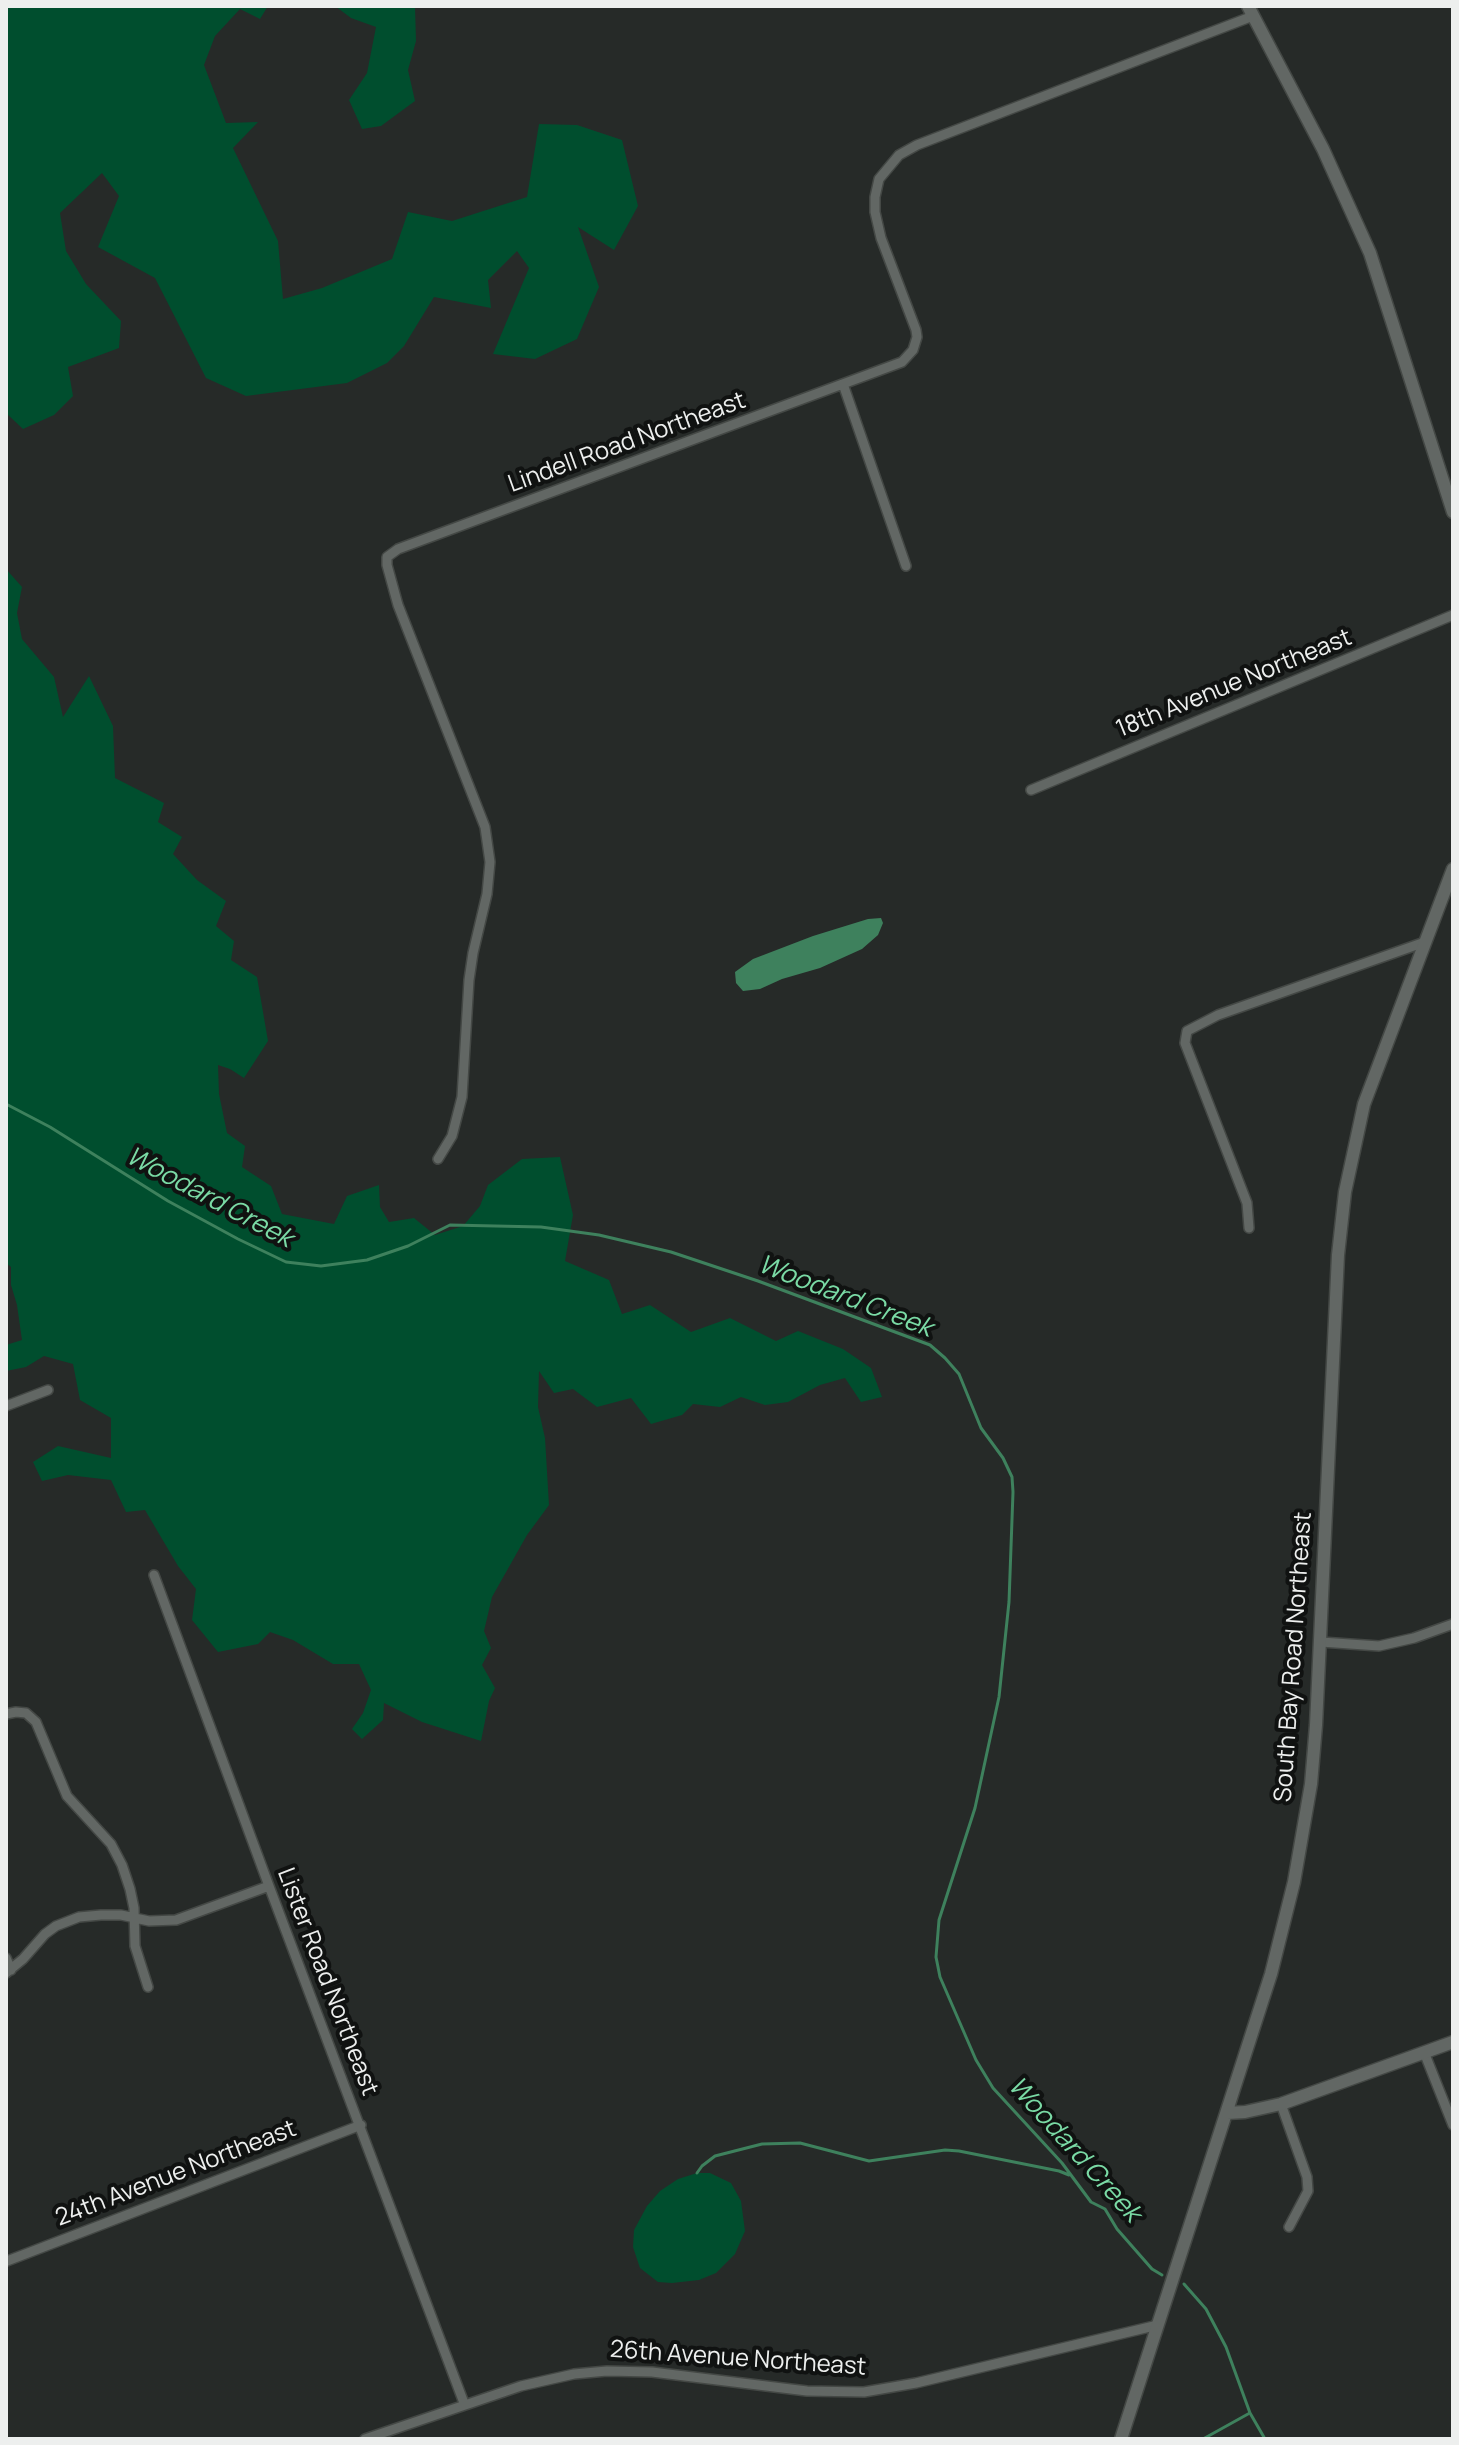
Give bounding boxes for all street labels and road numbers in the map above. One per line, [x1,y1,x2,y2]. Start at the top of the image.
street label: Lindell Road Northeast [504,387,750,499]
street label: 18th Avenue Northeast [1112,624,1356,744]
street label: South Bay Road Northeast [1269,1511,1319,1803]
street label: Lister Road Northeast [270,1864,384,2100]
street label: 24th Avenue Northeast [52,2115,300,2233]
street label: 26th Avenue Northeast [609,2336,867,2382]

